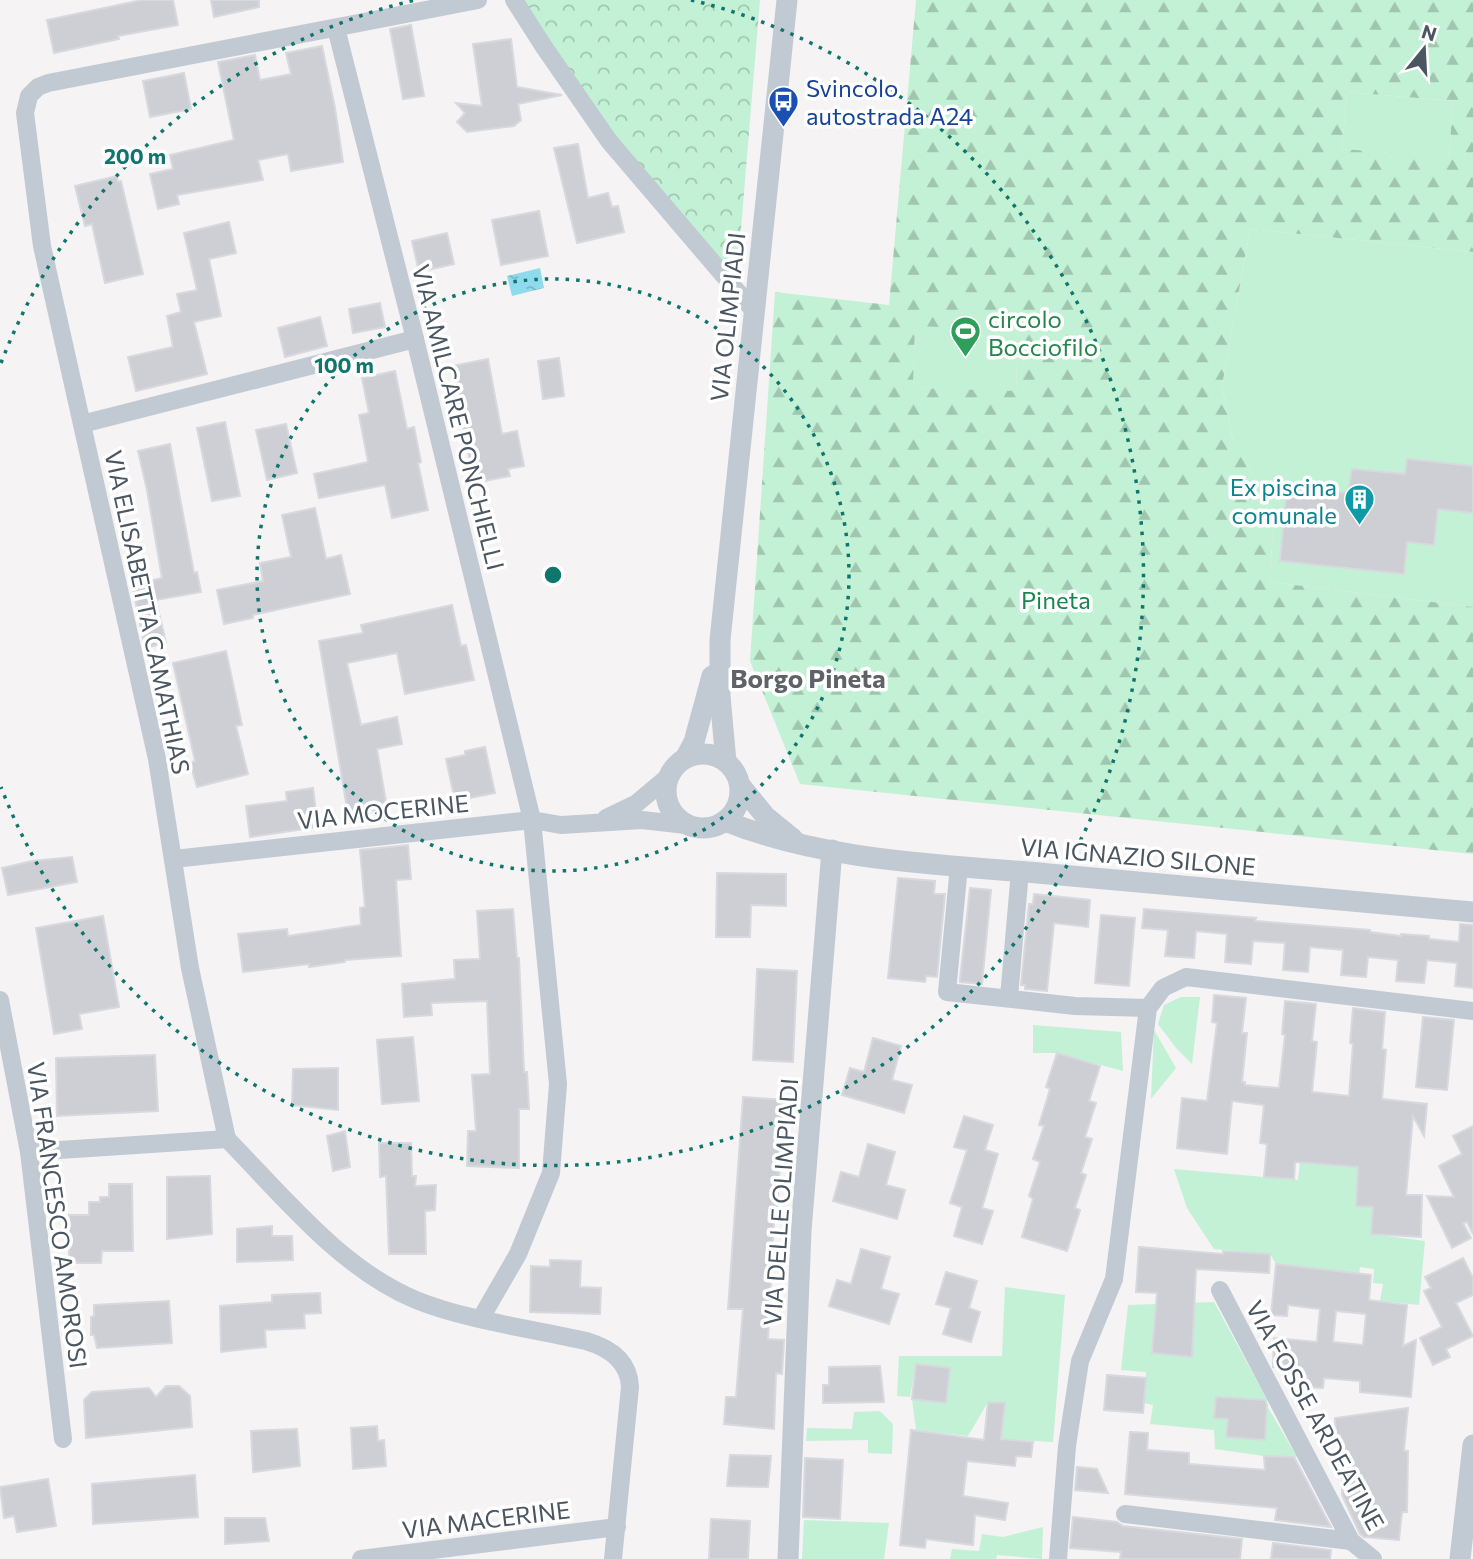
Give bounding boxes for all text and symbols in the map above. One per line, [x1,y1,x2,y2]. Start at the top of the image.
north arrow [1389,14,1459,84]
text: N [1419,19,1440,45]
place label: Svincolo autostrada A24 [806,73,973,130]
bus stop icon: Svincolo autostrada A24 [766,84,800,128]
text: 200 m [104,143,166,168]
street label: VIA OLIMPIADI [704,231,750,403]
street label: VIA AMILCARE PONCHIELLI [407,261,511,573]
place label: circolo Bocciofilo [988,304,1098,361]
sports icon: circolo Bocciofilo [948,315,982,359]
text: 100 m [314,352,374,377]
street label: VIA ELISABETTA CAMATHIAS [99,447,197,777]
place label: Ex piscina comunale [1230,472,1337,529]
building icon: Ex piscina comunale [1343,483,1377,527]
centre of rings [541,563,565,587]
park label: Pineta [1021,585,1091,614]
district label: Borgo Pineta [730,662,886,693]
street label: VIA MOCERINE [296,788,470,834]
street label: VIA IGNAZIO SILONE [1019,831,1257,881]
street label: VIA FRANCESCO AMOROSI [22,1060,94,1370]
street label: VIA DELLE OLIMPIADI [757,1077,803,1327]
street label: VIA FOSSE ARDEATINE [1241,1295,1391,1535]
street label: VIA MACERINE [400,1494,572,1544]

